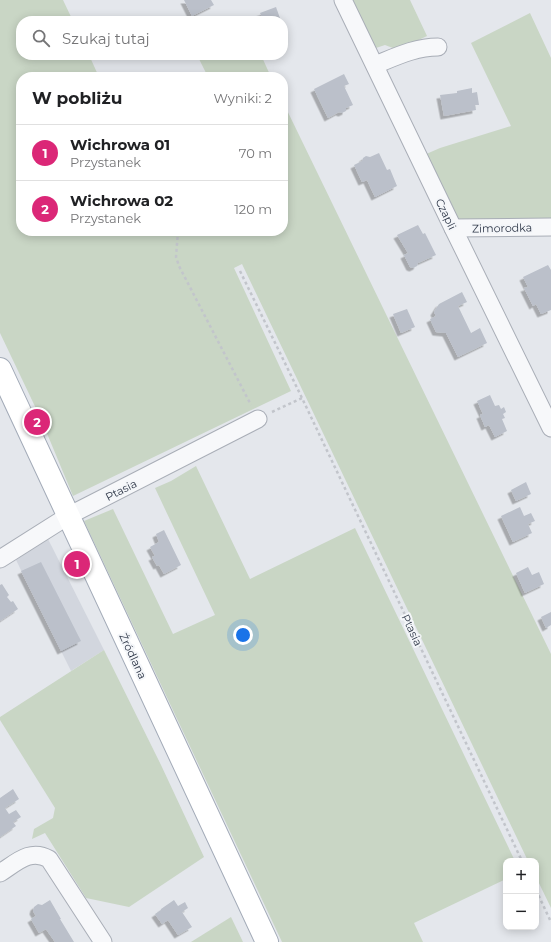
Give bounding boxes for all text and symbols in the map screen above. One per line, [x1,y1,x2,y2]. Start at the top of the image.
search box [16,16,288,60]
icon: search [30,27,52,49]
text: Szukaj tutaj [62,29,150,48]
text: W pobliżu [32,88,122,108]
text: Wyniki: 2 [213,90,272,106]
text: Wichrowa 01 [70,135,170,154]
text: 1 [42,145,48,161]
text: 70 m [239,145,272,161]
text: Przystanek [70,154,141,170]
text: Wichrowa 02 [70,191,173,210]
street label: Czapli [432,196,460,232]
text: 2 [41,201,49,217]
text: 120 m [234,201,272,217]
text: Przystanek [70,210,141,226]
street label: Zimorodka [472,220,532,236]
pin: 2 [24,407,50,437]
street label: Ptasia [103,476,139,504]
pin: 1 [64,549,90,579]
street label: Ptasia [399,612,425,648]
your location [233,625,253,645]
street label: Źródlana [116,631,150,681]
map controls [503,858,539,930]
button: + [503,858,539,894]
button: − [503,894,539,930]

